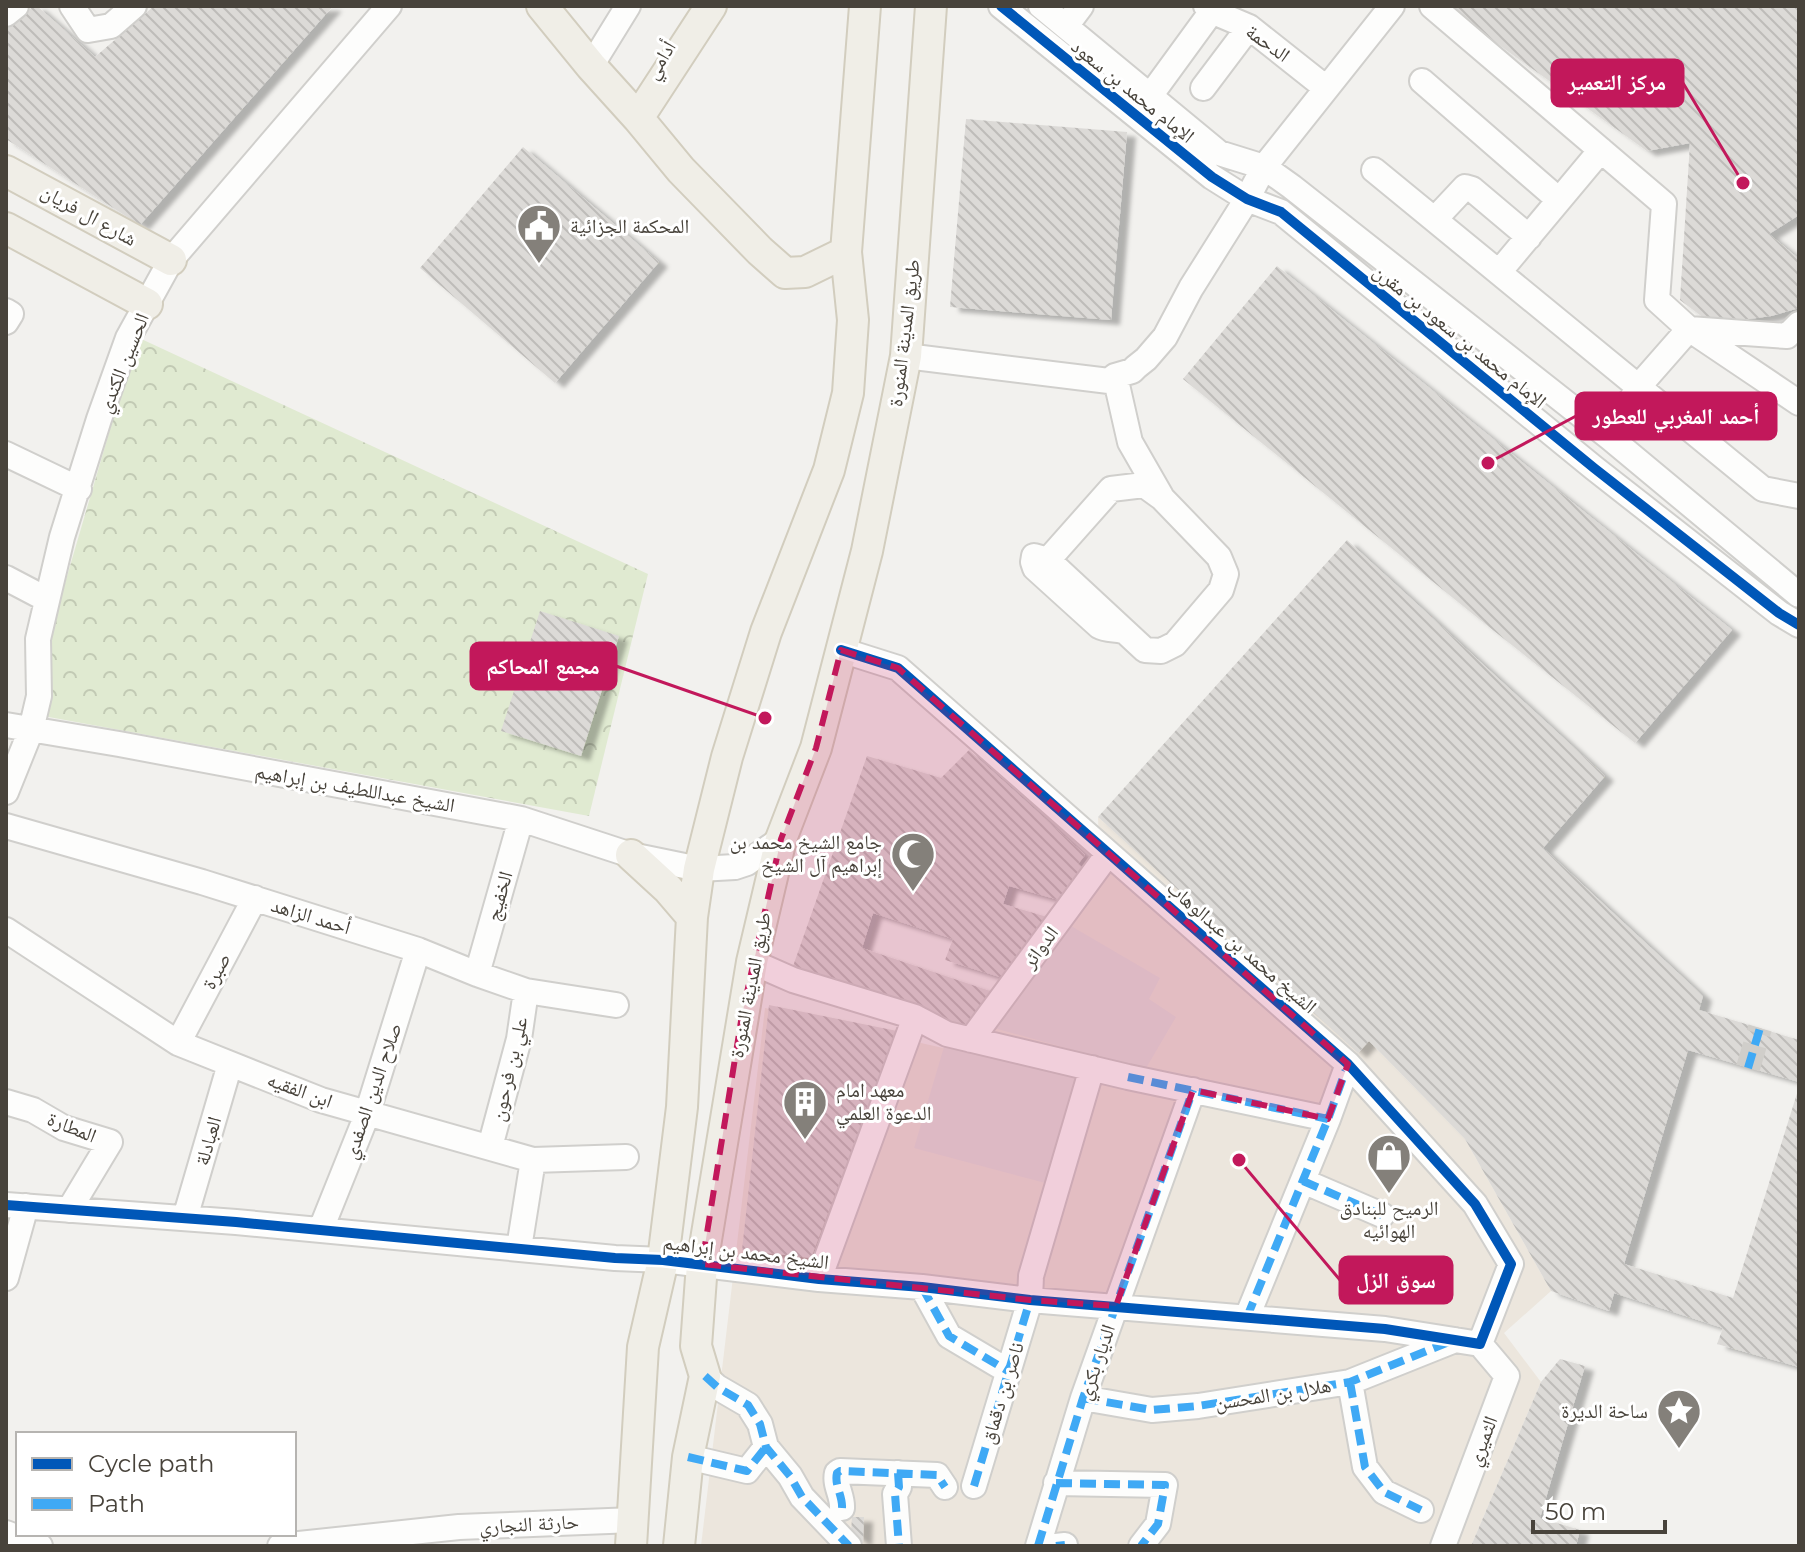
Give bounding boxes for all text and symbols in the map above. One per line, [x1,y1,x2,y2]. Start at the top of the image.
street label: الدحمة [1241,19,1295,67]
street label: الإمام محمد بن سعود [1065,34,1199,149]
street label: أدامي [639,36,684,86]
callout: مركز التعمير [1552,60,1683,106]
text: مركز التعمير [1567,69,1666,96]
street label: شارع ال فريان [37,179,141,252]
public building icon: المحكمة الجزائية [515,202,563,265]
place label: المحكمة الجزائية [570,214,689,238]
street label: طريق المدينة المنورة [883,258,925,408]
street label: الإمام محمد بن سعود بن مقرن [1367,259,1551,415]
street label: الحسين الكندي [92,310,158,418]
callout: أحمد المغربي للعطور [1576,393,1776,439]
text: أحمد المغربي للعطور [1591,402,1760,433]
callout: مجمع المحاكم [471,643,616,689]
text: مجمع المحاكم [486,653,600,681]
street label: الشيخ عبداللطيف بن إبراهيم [253,759,457,819]
place label: جامع الشيخ محمد بن إبراهيم آل الشيخ [730,830,882,879]
mosque icon: جامع الشيخ محمد بن إبراهيم آل الشيخ [889,830,937,893]
street label: الخفيج [480,868,518,924]
street label: الشيخ محمد بن عبدالوهاب [1162,876,1322,1019]
street label: أحمد الزاهد [268,893,354,939]
street label: طريق المدينة المنورة [724,910,776,1060]
street label: الدوائر [1016,921,1063,974]
street label: صبرة [197,949,235,993]
street label: علي بن فرحون [485,1014,537,1125]
street label: صلاح الدين الصفدي [337,1020,410,1164]
street label: ابن الفقيه [264,1067,336,1113]
building icon: معهد امام الدعوة العلمي [781,1078,829,1141]
place label: معهد امام الدعوة العلمي [836,1078,932,1129]
street label: المطارة [44,1106,100,1148]
street label: العبادلة [190,1114,226,1168]
shop icon: الرميح للبنادق الهوائيه [1365,1132,1413,1195]
place label: الرميح للبنادق الهوائيه [1339,1196,1439,1243]
street label: الشيخ محمد بن إبراهيم [661,1230,830,1276]
callout: سوق الزل [1340,1257,1452,1303]
text: سوق الزل [1356,1267,1436,1294]
street label: الديار بكري [1072,1321,1124,1404]
street label: ناصر بن دقماق [975,1339,1029,1447]
street label: هلال بن المحسن [1213,1373,1333,1415]
place icon: ساحة الديرة [1655,1387,1703,1450]
place label: ساحة الديرة [1561,1399,1648,1423]
street label: الثميري [1461,1412,1506,1471]
legend [16,1432,296,1536]
text: Cycle path [88,1449,215,1478]
scale bar [1533,1484,1665,1534]
text: Path [88,1489,145,1518]
text: 50 m [1545,1497,1606,1526]
street label: حارثة النجاري [478,1509,580,1543]

